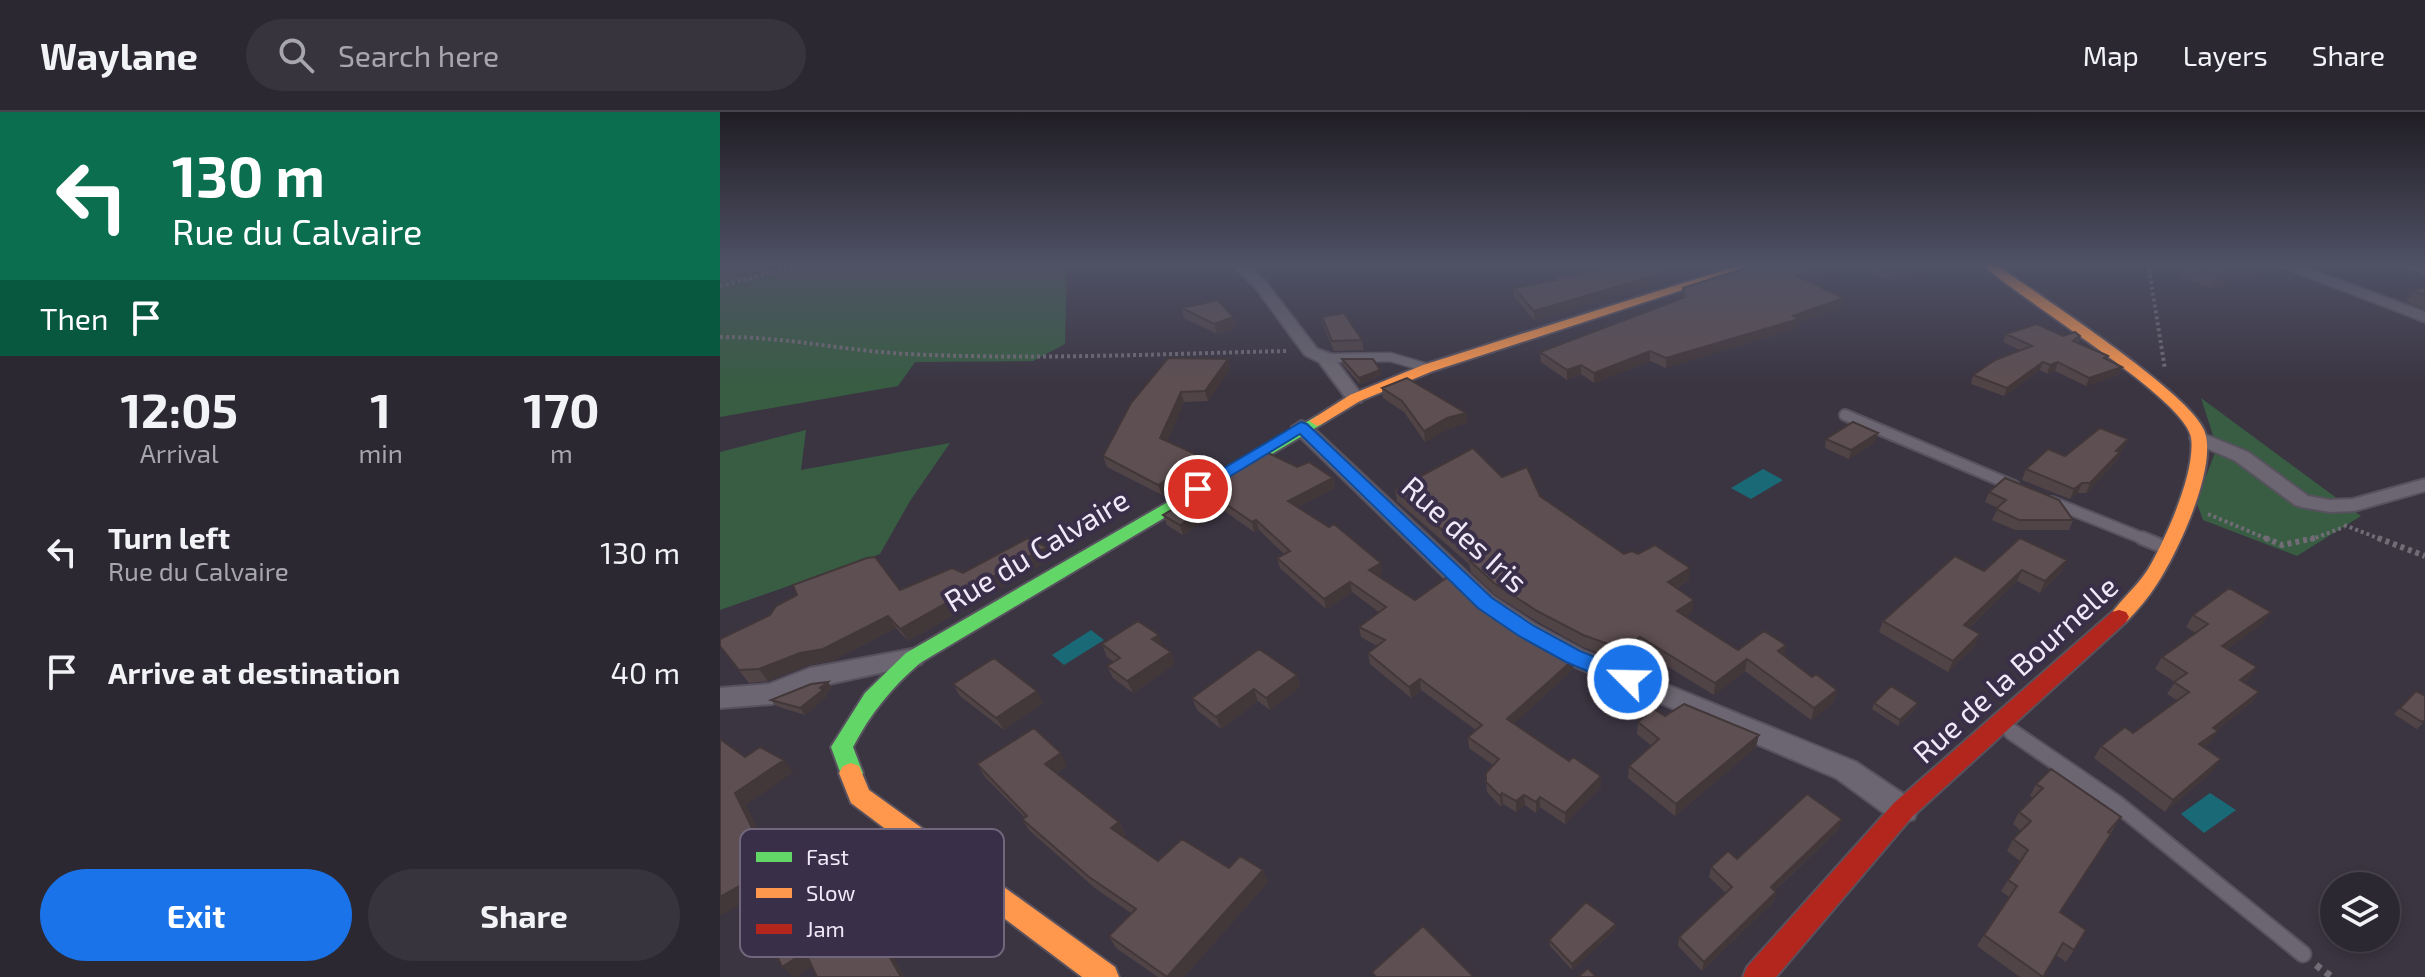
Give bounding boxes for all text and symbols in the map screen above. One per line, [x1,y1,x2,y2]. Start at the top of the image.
search box [246,19,806,91]
text: Waylane [40,32,198,78]
icon: search [274,33,318,77]
text: Search here [338,37,499,73]
text: Map [2083,38,2139,72]
text: Layers [2183,38,2268,72]
text: Share [2312,38,2385,72]
text: 130 m [172,141,325,208]
icon: left [40,144,144,248]
text: Rue du Calvaire [172,209,422,252]
icon: arrive [124,296,168,340]
text: Then [40,300,108,336]
text: 12:05 [120,380,238,438]
text: 1 [370,380,391,438]
text: 170 [523,380,600,438]
text: Arrival [140,437,219,468]
text: min [359,437,403,468]
text: m [550,437,573,468]
pin [1164,455,1232,523]
icon: arrive [1176,467,1220,511]
street label: Rue des Iris [1395,468,1535,599]
street label: Rue du Calvaire [937,480,1135,618]
text: Turn left [108,519,230,555]
icon: left [40,530,84,574]
text: 130 m [600,534,680,570]
text: Rue du Calvaire [108,555,289,586]
street label: Rue de la Bournelle [1905,567,2124,770]
position arrow [1586,637,1670,721]
icon: arrive [40,650,84,694]
text: Arrive at destination [108,654,400,690]
text: 40 m [610,654,680,690]
legend [740,829,1004,957]
text: Fast [806,843,849,869]
button: Exit [40,869,352,961]
button: Share [368,869,680,961]
map controls [2320,872,2400,952]
button: layers [2320,872,2400,952]
text: Slow [806,879,855,905]
text: Jam [806,915,845,941]

